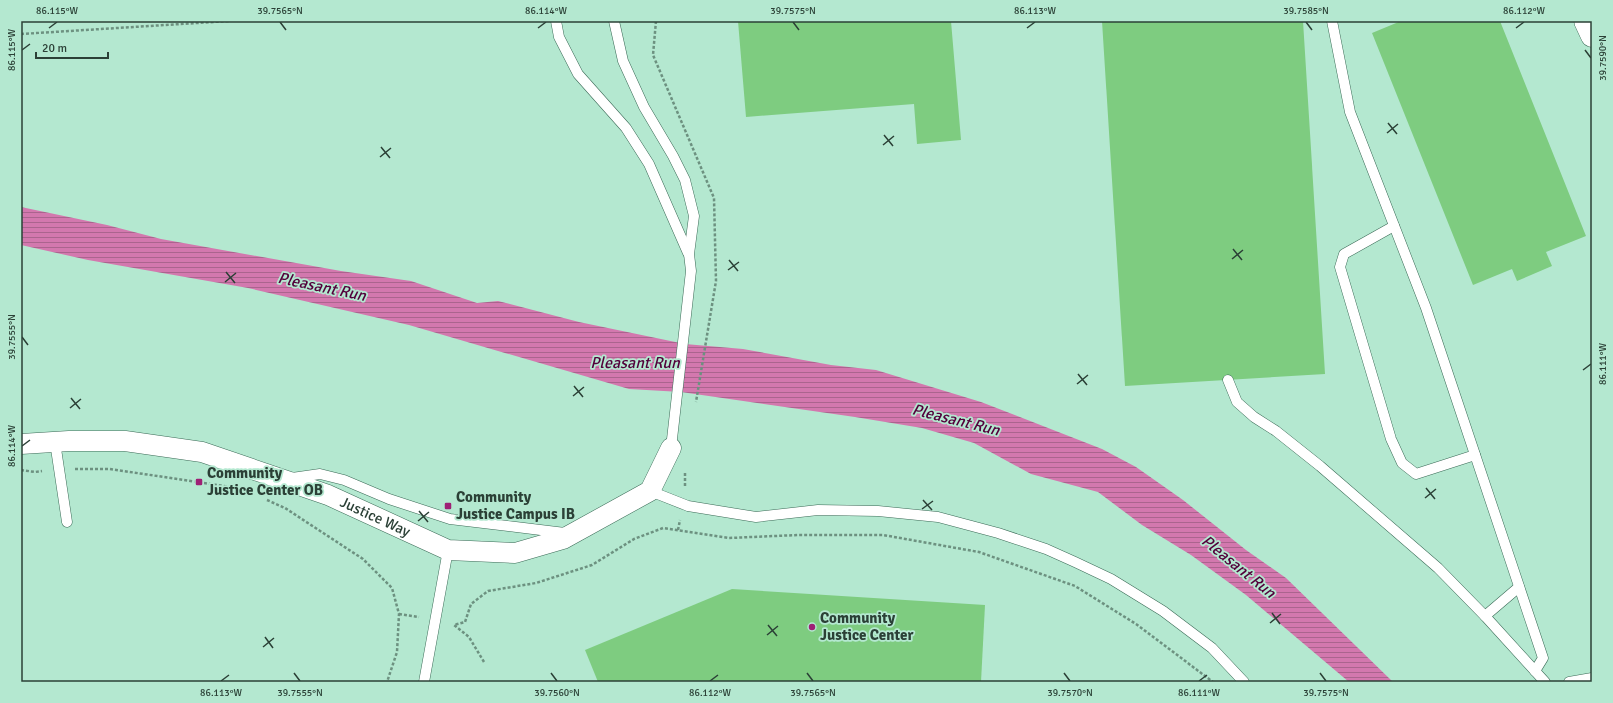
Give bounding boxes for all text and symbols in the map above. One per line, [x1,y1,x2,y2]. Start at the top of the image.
text: 86.115°W [36,5,78,17]
text: 39.7565°N [257,5,303,17]
text: 86.114°W [525,5,567,17]
text: 39.7575°N [770,5,816,17]
text: 86.113°W [1014,5,1056,17]
text: 39.7585°N [1283,5,1329,17]
text: 86.112°W [1503,5,1545,17]
text: 86.115°W [6,29,18,71]
scale bar [36,34,108,60]
text: 39.7590°N [1597,35,1609,81]
text: 20 m [42,41,67,56]
water label: Pleasant Run [276,268,369,306]
text: 39.7555°N [6,314,18,360]
text: 86.111°W [1597,343,1609,385]
water label: Pleasant Run [590,353,681,373]
water label: Pleasant Run [910,399,1003,441]
text: 86.114°W [6,425,18,467]
place label: Community Justice Center OB [207,464,323,499]
marker: Community Justice Center OB [194,477,204,487]
place label: Community Justice Campus IB [456,488,575,523]
street label: Justice Way [337,493,413,541]
marker: Community Justice Campus IB [443,501,453,511]
water label: Pleasant Run [1197,531,1280,603]
place label: Community Justice Center [820,609,913,644]
marker: Community Justice Center [807,622,817,632]
text: 86.113°W [200,687,242,699]
text: 39.7555°N [277,687,323,699]
text: 39.7560°N [534,687,580,699]
text: 86.112°W [689,687,731,699]
text: 39.7565°N [790,687,836,699]
text: 39.7570°N [1047,687,1093,699]
text: 86.111°W [1178,687,1220,699]
text: 39.7575°N [1303,687,1349,699]

